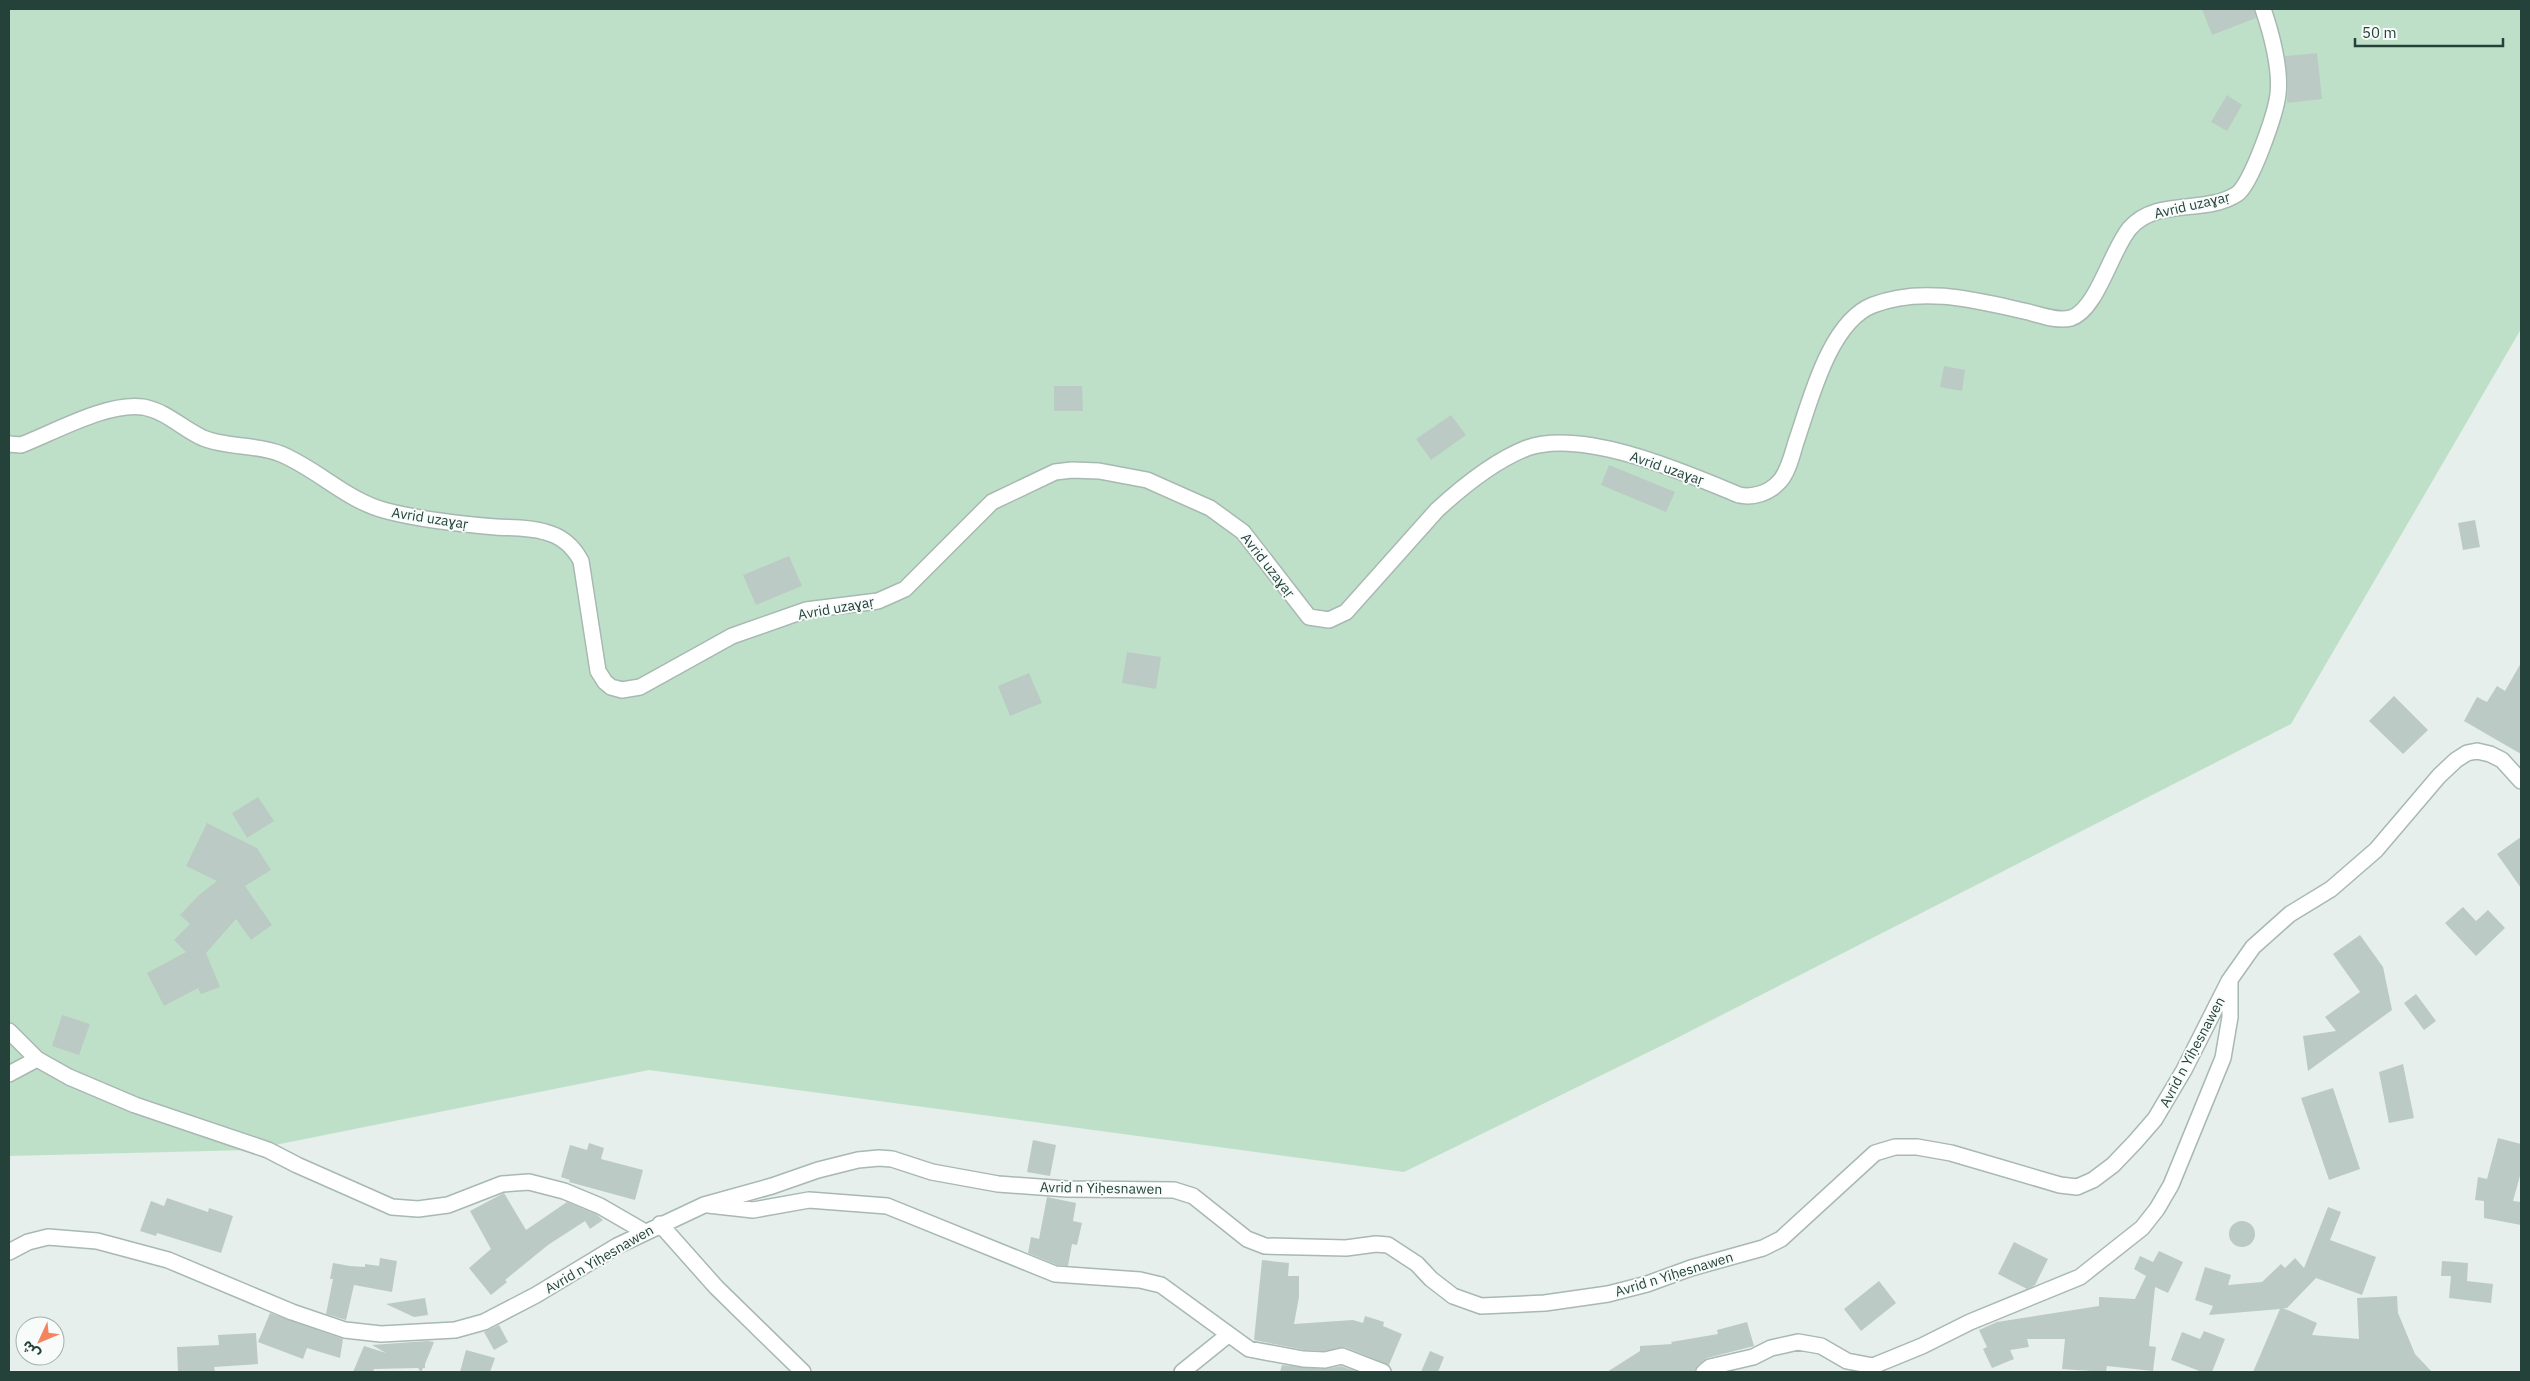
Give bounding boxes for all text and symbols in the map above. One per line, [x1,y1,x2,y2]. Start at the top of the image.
scale bar [2355,15,2502,47]
text: 50 m [2362,23,2397,42]
street label: Avrid uzaɣaṛ [2152,188,2232,222]
street label: Avrid uzaɣaṛ [1628,447,1706,489]
street label: Avrid uzaɣaṛ [390,503,470,533]
street label: Avrid uzaɣaṛ [1237,529,1299,601]
street label: Avrid uzaɣaṛ [796,592,876,624]
street label: Avrid n Yiḥesnawen [2155,994,2229,1110]
street label: Avrid n Yiḥesnawen [1040,1178,1162,1198]
street label: Avrid n Yiḥesnawen [541,1221,657,1297]
street label: Avrid n Yiḥesnawen [1613,1247,1735,1301]
north arrow [15,1316,65,1366]
text: ش [18,1337,44,1363]

